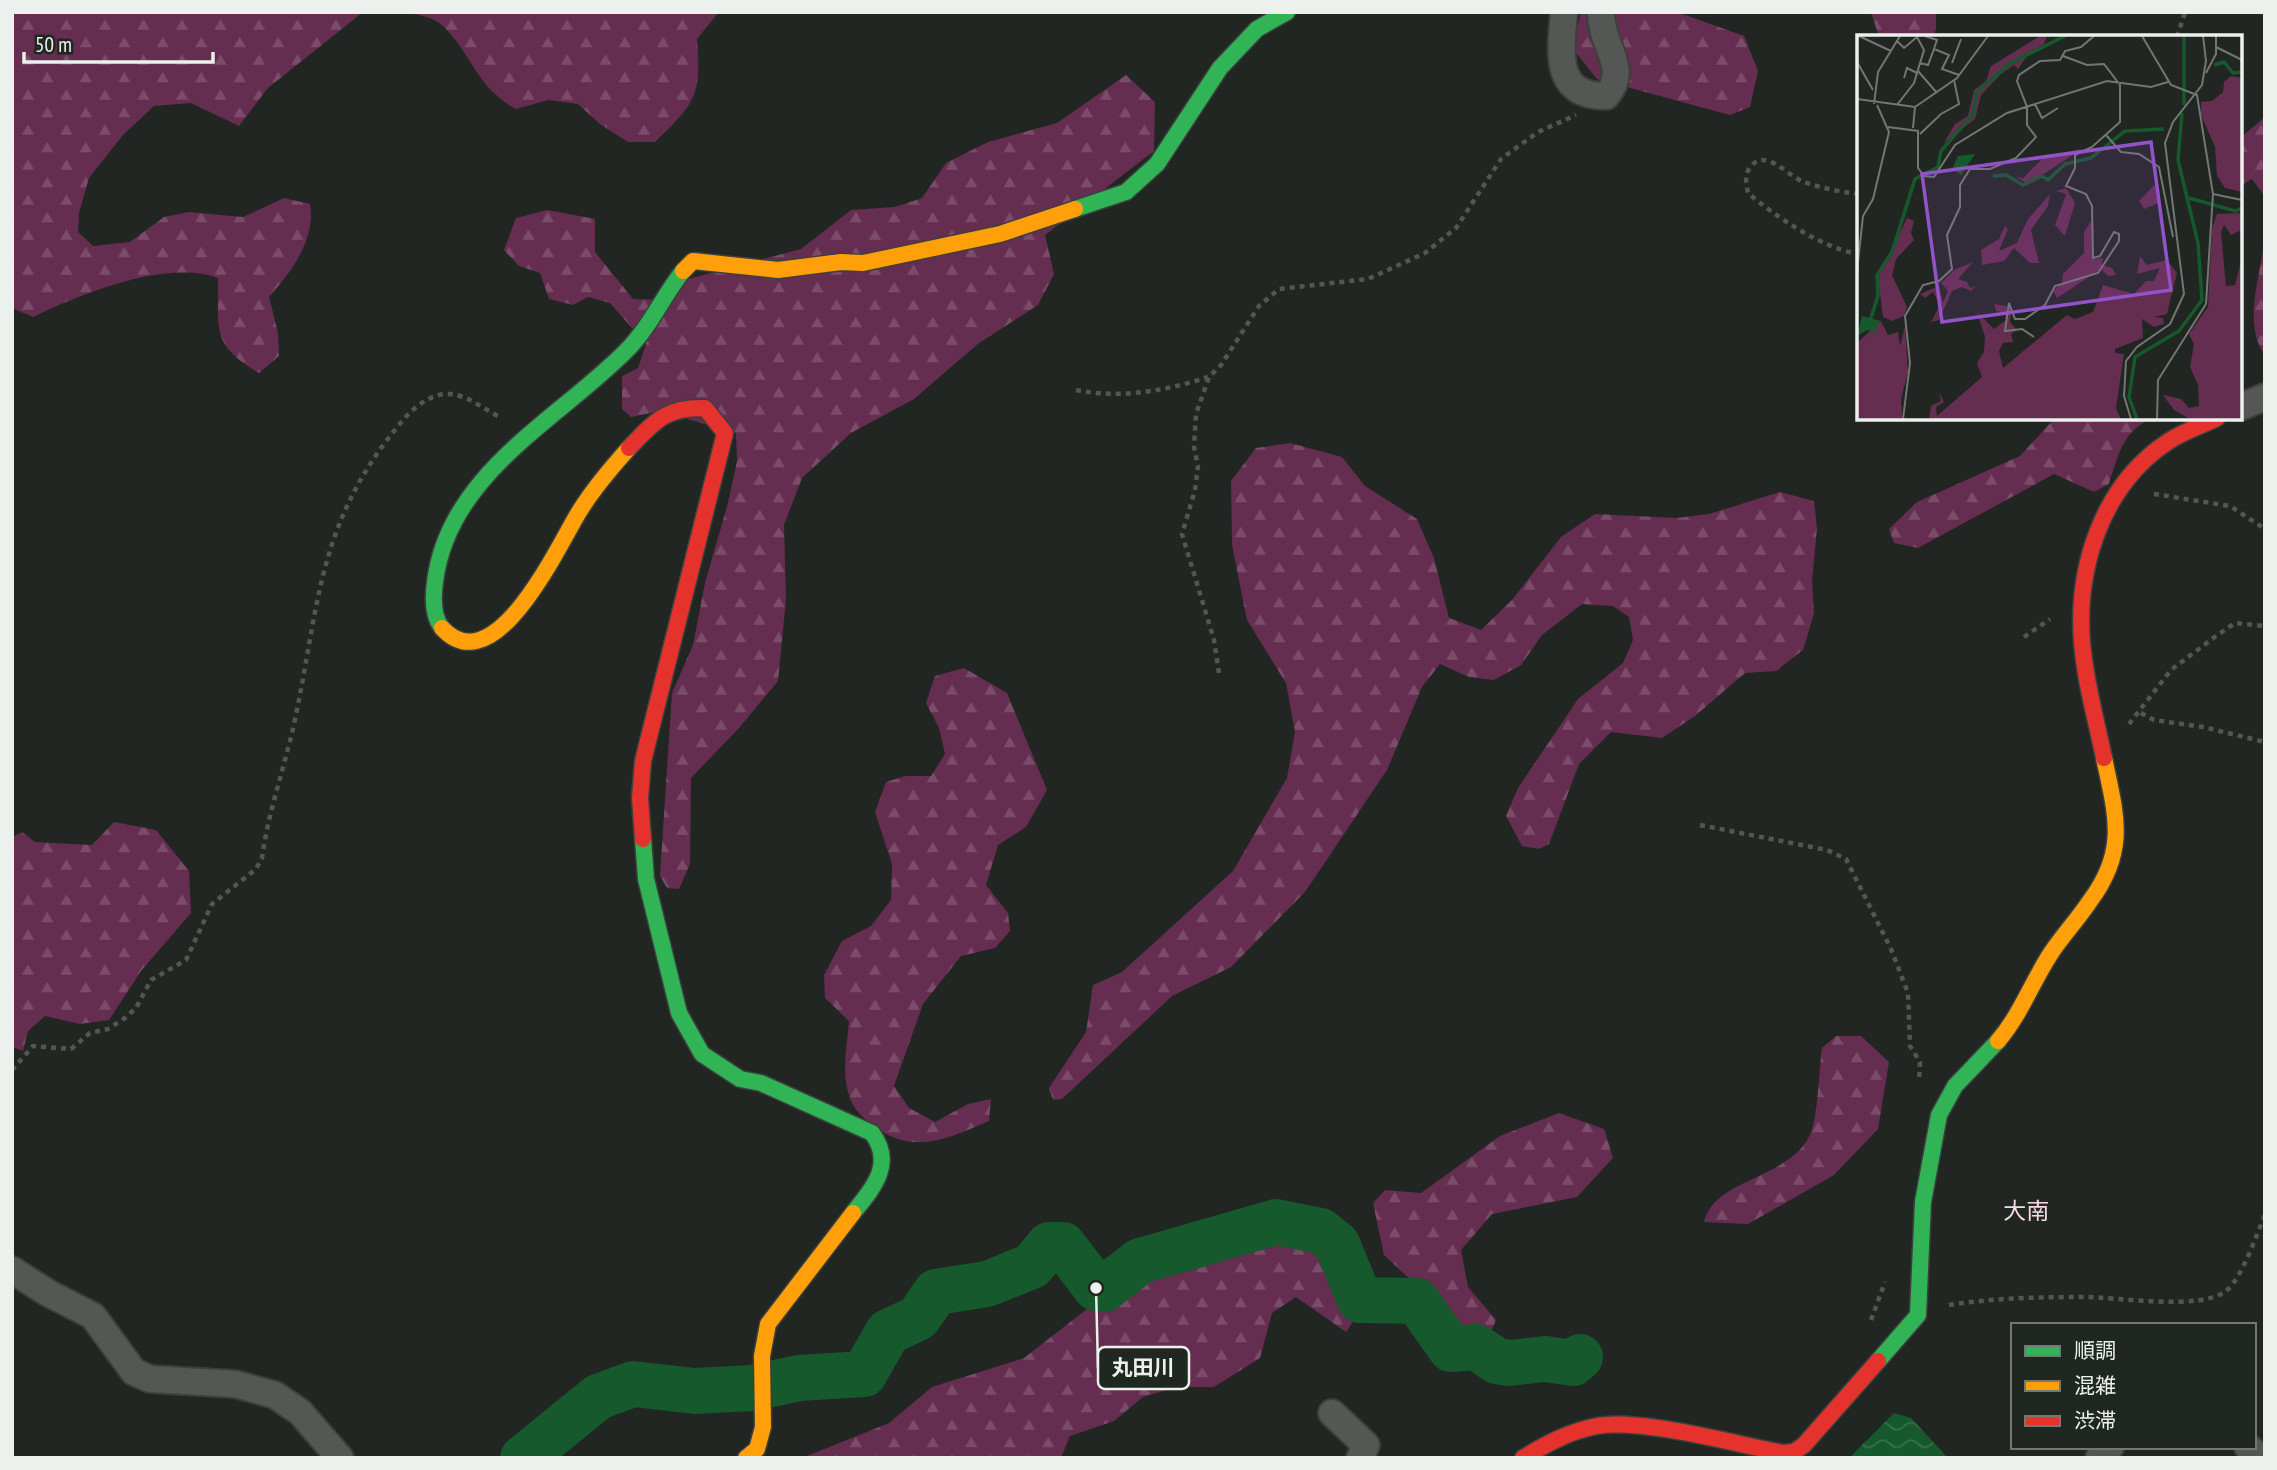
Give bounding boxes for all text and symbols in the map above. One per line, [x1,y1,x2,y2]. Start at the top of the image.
scale bar [24,21,214,65]
text: 50 m [35,31,72,58]
inset map [1857,35,2242,420]
district label: 大南 [2003,1196,2049,1225]
legend [2011,1323,2256,1449]
text: 順調 [2074,1337,2116,1364]
callout: 丸田川 [1098,1347,1189,1389]
text: 丸田川 [1112,1354,1175,1381]
text: 混雑 [2074,1372,2116,1399]
text: 渋滞 [2074,1407,2116,1434]

